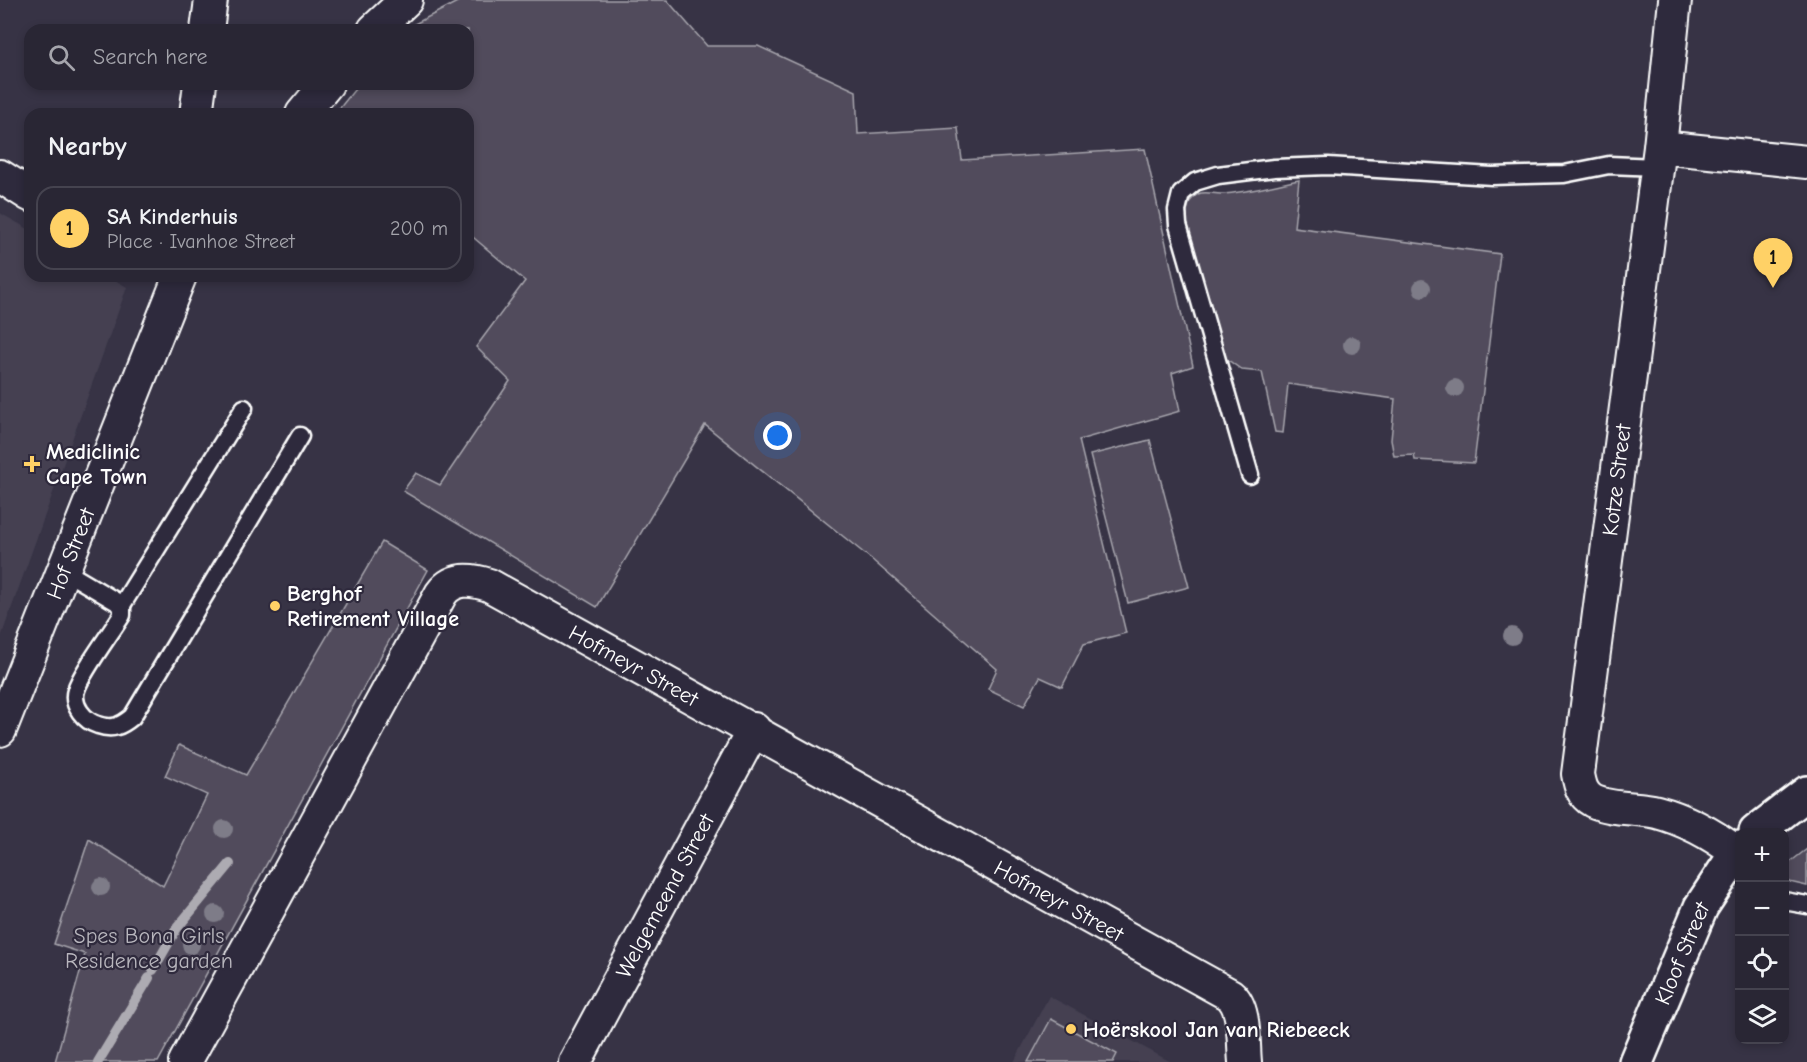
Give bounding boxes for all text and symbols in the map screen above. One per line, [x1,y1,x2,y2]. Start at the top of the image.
search box [24,24,474,90]
icon: search [45,41,78,74]
text: Search here [93,44,208,70]
text: Nearby [48,132,127,162]
text: SA Kinderhuis [107,204,238,230]
text: 1 [66,217,73,240]
text: 200 m [390,217,448,240]
text: Place · Ivanhoe Street [107,230,295,253]
pin: 1 [1754,238,1792,288]
your location [763,421,792,450]
street label: Kotze Street [1597,422,1637,538]
place label: Mediclinic Cape Town [46,439,147,490]
marker: Mediclinic Cape Town [23,455,41,473]
street label: Hof Street [41,504,101,603]
place label: Berghof Retirement Village [287,581,459,632]
marker: Berghof Retirement Village [268,599,282,613]
street label: Hofmeyr Street [564,620,703,713]
street label: Welgemeend Street [611,809,720,983]
map controls [1735,828,1789,1044]
button: + [1735,828,1789,882]
street label: Hofmeyr Street [989,855,1129,948]
button: − [1735,882,1789,936]
street label: Kloof Street [1649,896,1716,1009]
park label: Spes Bona Girls Residence garden [65,923,233,974]
button: locate [1735,936,1789,990]
button: layers [1735,990,1789,1044]
place label: Hoërskool Jan van Riebeeck [1083,1017,1350,1043]
marker: Hoërskool Jan van Riebeeck [1064,1022,1078,1036]

